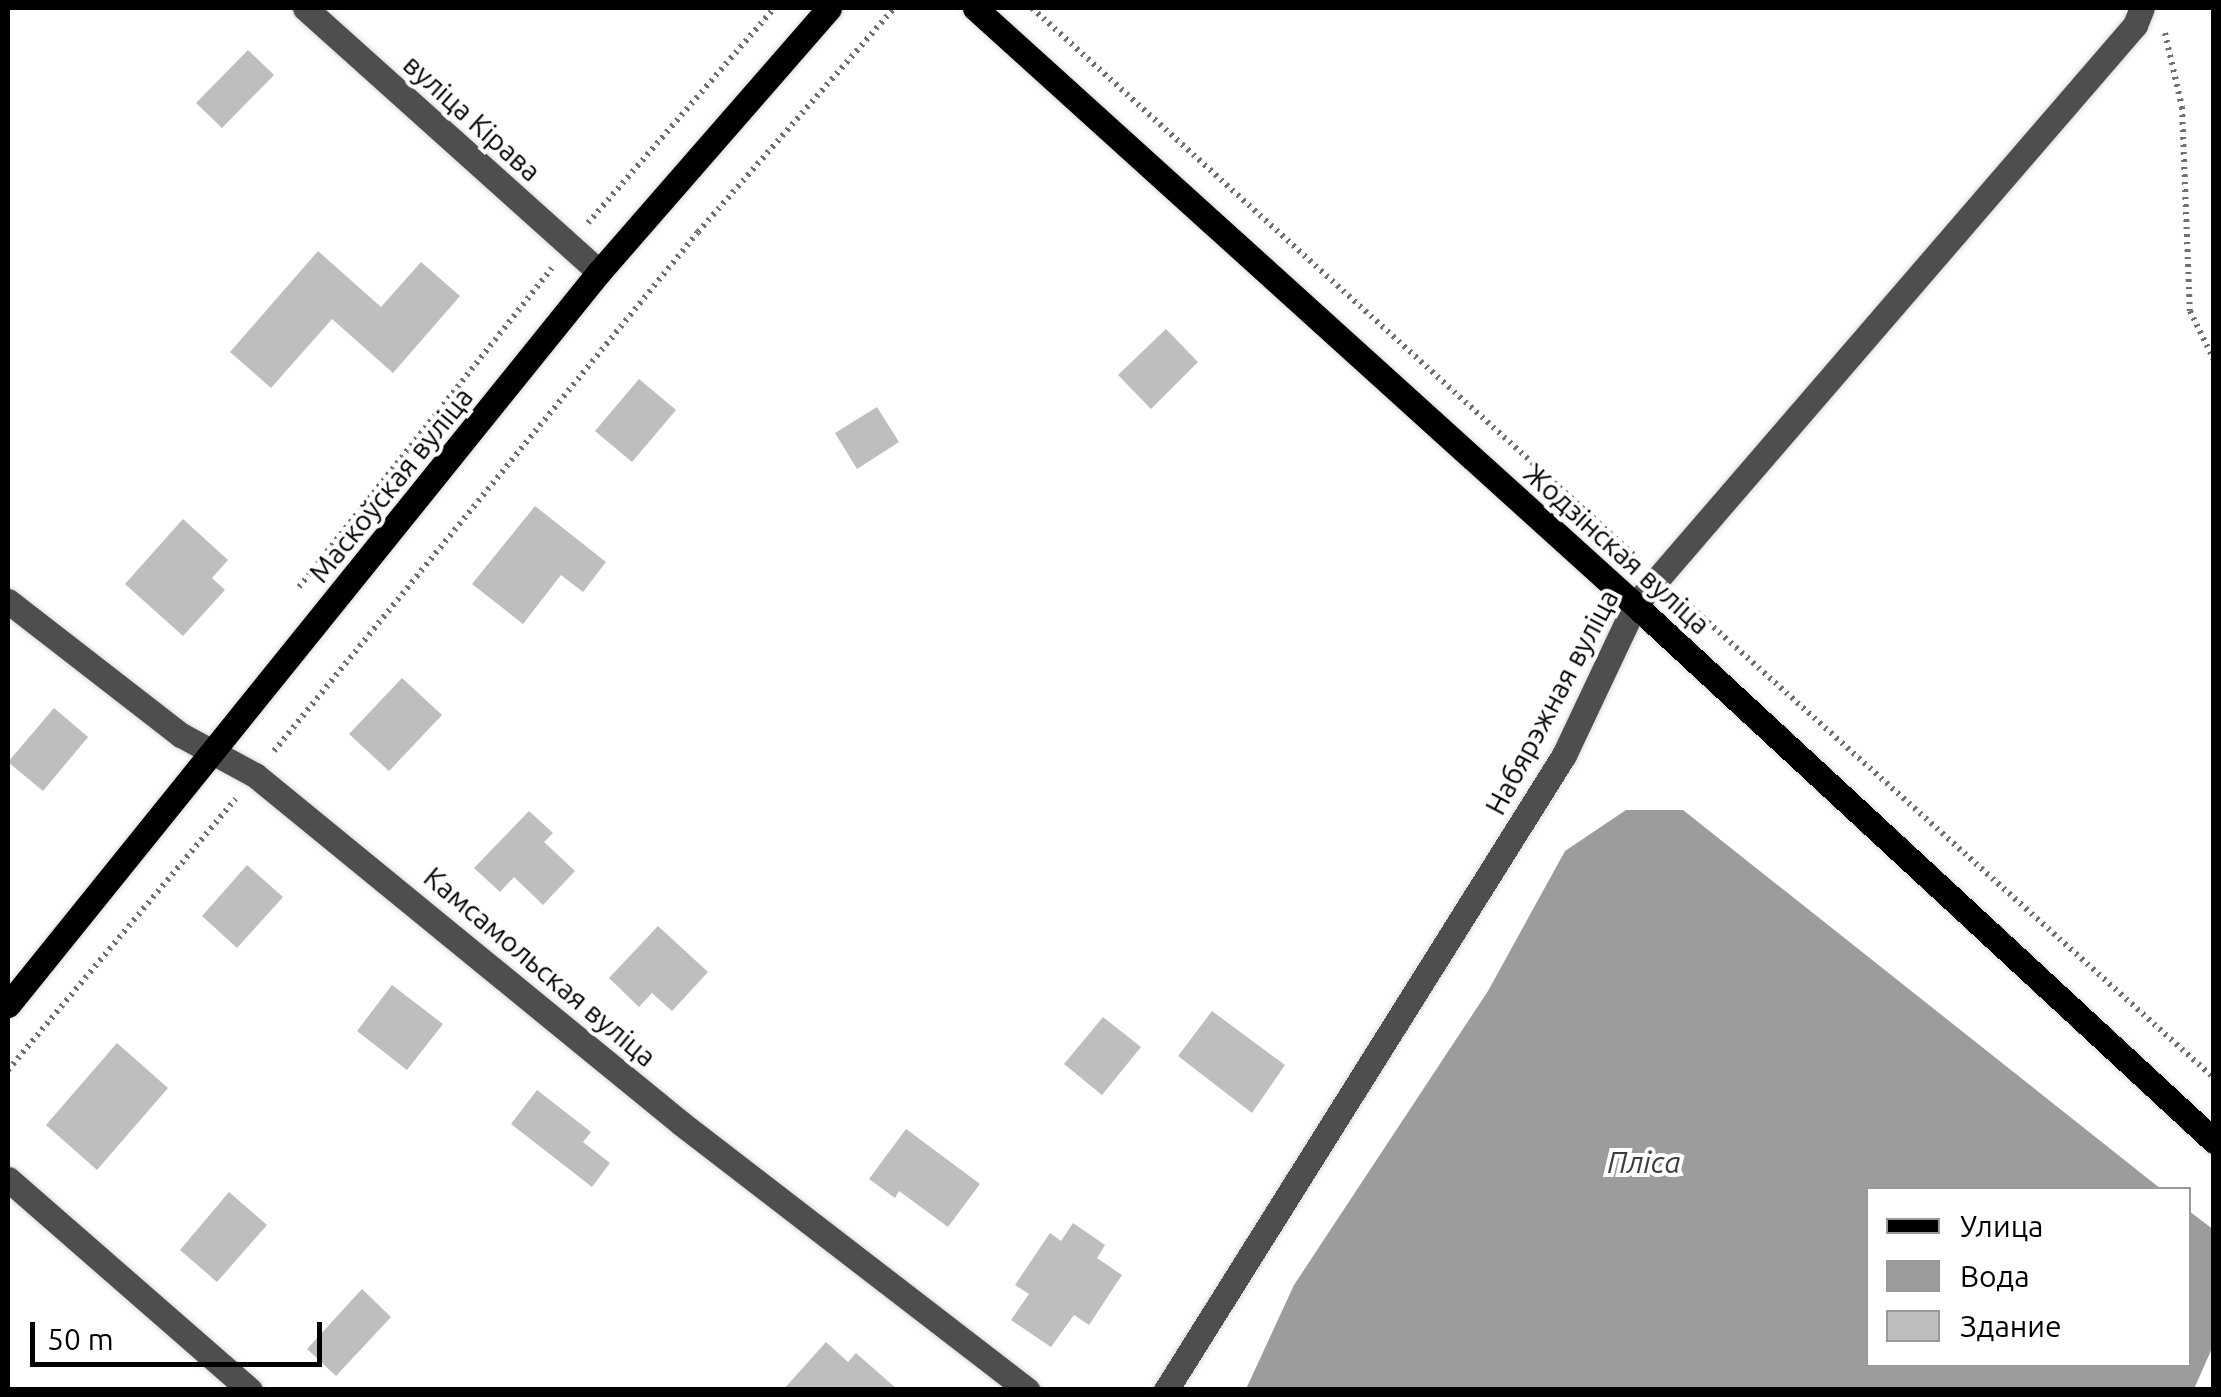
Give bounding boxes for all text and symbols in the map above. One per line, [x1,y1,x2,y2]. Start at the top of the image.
street label: вуліца Кірава [396,48,548,188]
street label: Маскоўская вуліца [302,381,480,589]
street label: Жодзінская вуліца [1517,457,1717,641]
street label: Набярэжная вуліца [1478,584,1626,820]
street label: Камсамольская вуліца [417,860,663,1074]
water label: Пліса [1607,1144,1681,1180]
legend [1866,1187,2191,1367]
text: Улица [1960,1209,2044,1243]
text: Вода [1960,1259,2030,1293]
scale bar [35,1302,328,1364]
text: Здание [1960,1309,2062,1343]
text: 50 m [47,1322,114,1356]

